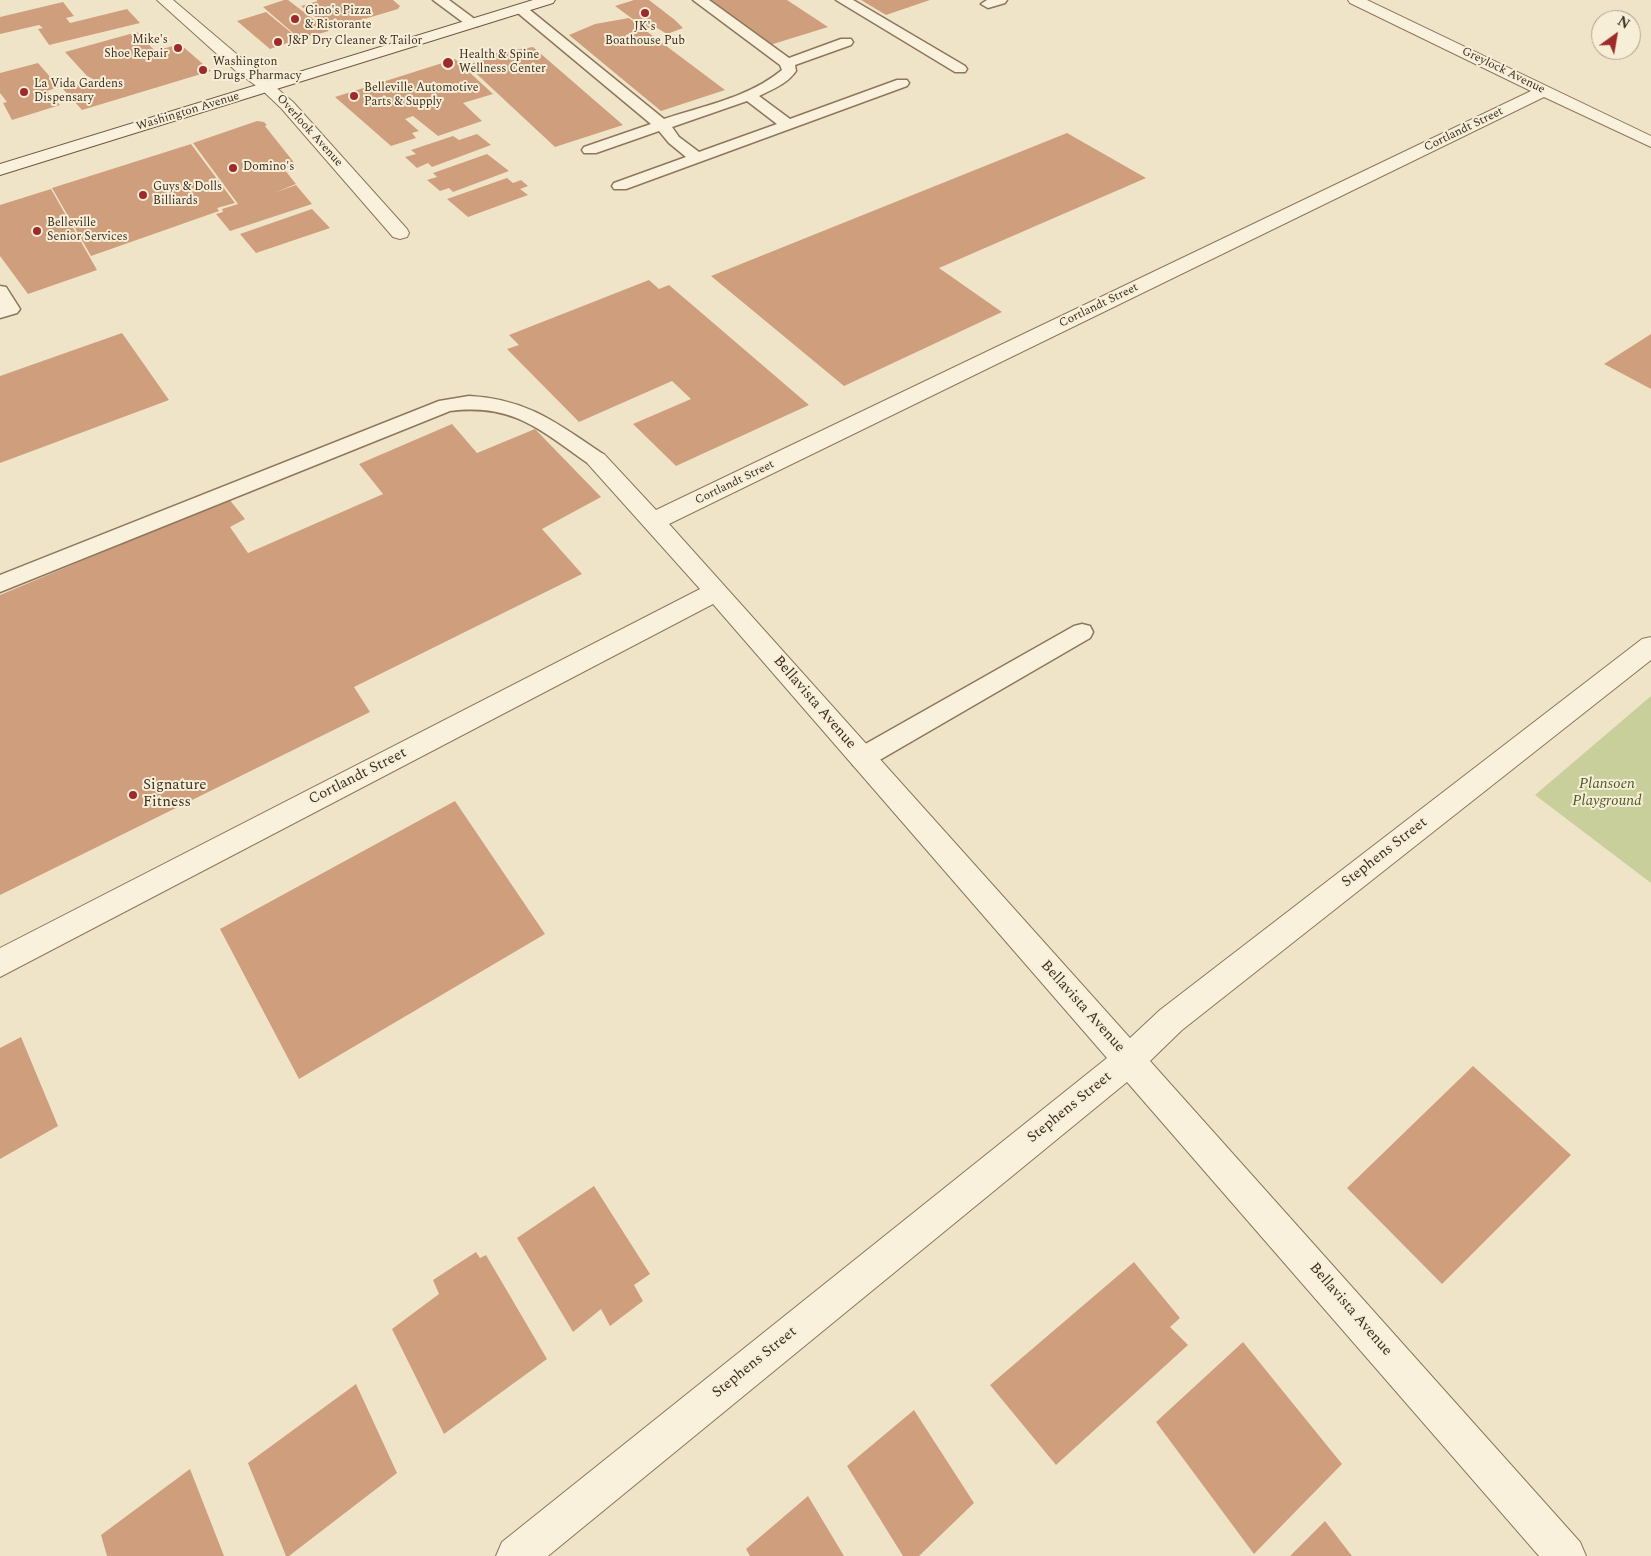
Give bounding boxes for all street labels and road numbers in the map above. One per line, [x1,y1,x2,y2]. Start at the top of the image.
street label: Greylock Avenue [1459,45,1547,97]
street label: Washington Avenue [135,89,241,135]
street label: Overlook Avenue [273,92,345,170]
street label: Cortlandt Street [1422,105,1506,155]
street label: Cortlandt Street [1057,281,1141,331]
street label: Cortlandt Street [693,458,777,508]
street label: Bellavista Avenue [769,653,859,753]
street label: Cortlandt Street [306,745,410,809]
street label: Stephens Street [1339,814,1431,892]
street label: Bellavista Avenue [1036,957,1128,1057]
street label: Stephens Street [1024,1068,1116,1148]
street label: Bellavista Avenue [1305,1260,1395,1360]
street label: Stephens Street [709,1323,801,1403]

